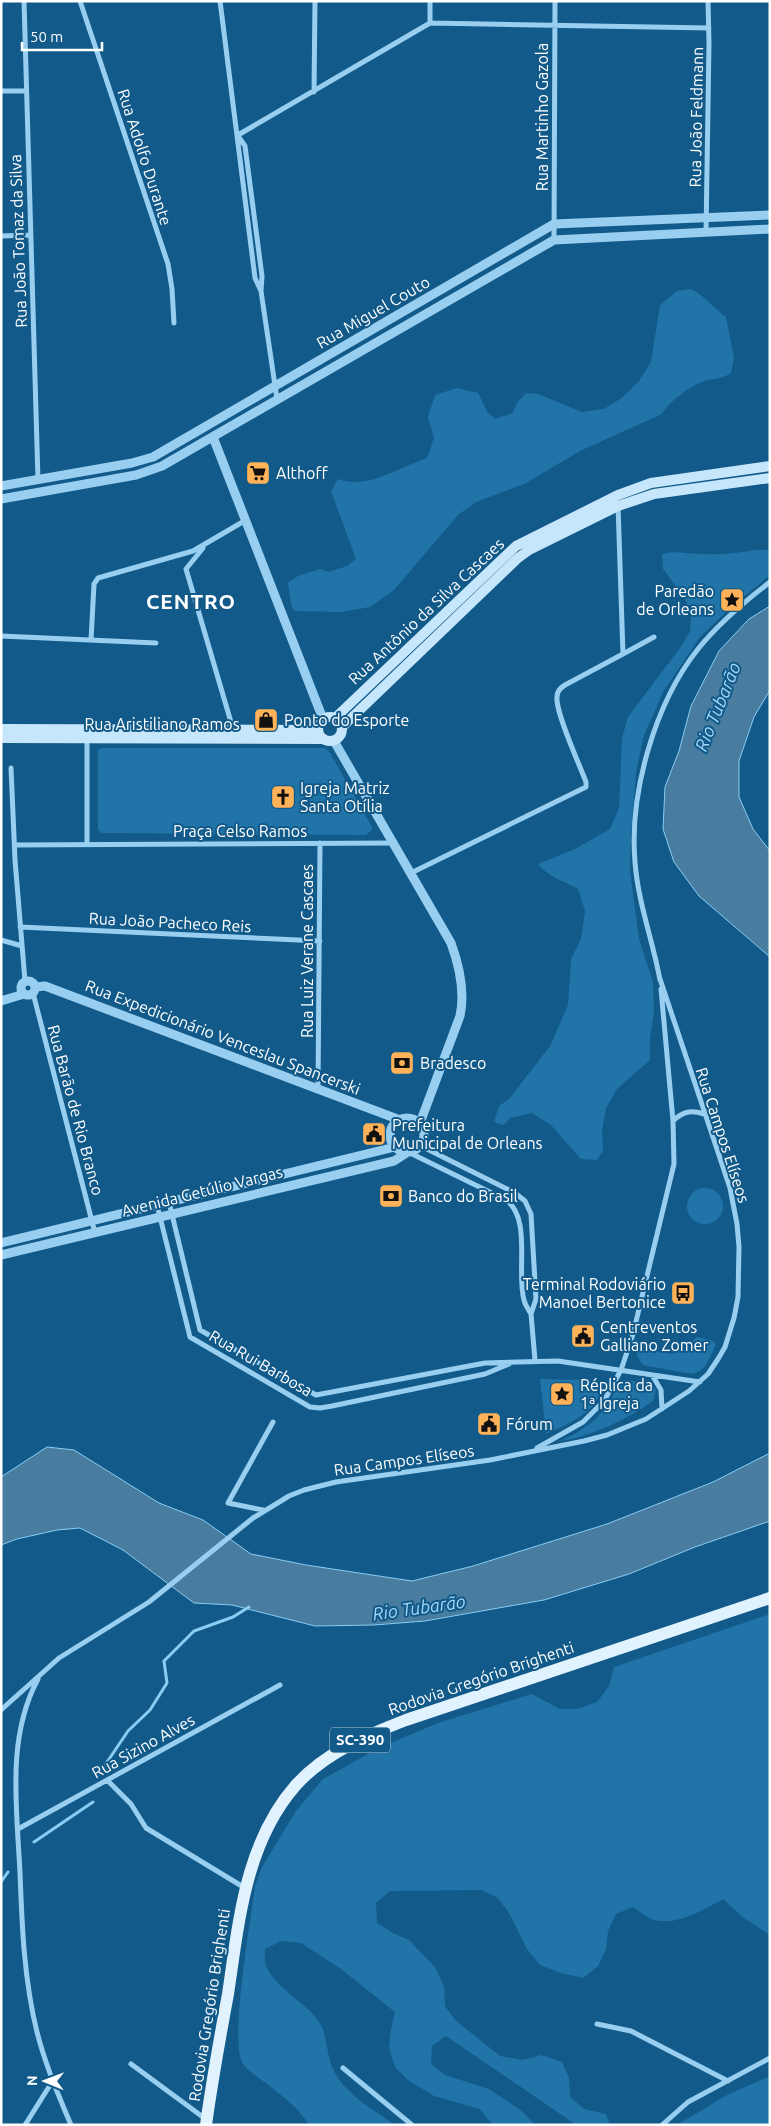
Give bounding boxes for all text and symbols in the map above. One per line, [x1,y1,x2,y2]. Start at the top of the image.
scale bar [22,20,102,52]
text: 50 m [30,28,63,45]
street label: Rua Martinho Gazola [533,43,551,191]
street label: Rua João Feldmann [686,47,706,187]
street label: Rua Adolfo Durante [114,87,176,227]
street label: Rua João Tomaz da Silva [6,154,30,328]
street label: Rua Miguel Couto [313,272,433,352]
supermarket icon: Althoff [245,460,271,486]
place label: Althoff [276,464,328,482]
street label: Rua Antônio da Silva Cascaes [345,534,507,688]
place label: Paredão de Orleans [636,582,714,618]
place icon: Paredão de Orleans [719,587,745,613]
district label: CENTRO [146,589,236,613]
water label: Rio Tubarão [690,659,744,754]
shop icon: Ponto do Esporte [253,707,279,733]
place label: Ponto do Esporte [284,711,409,729]
street label: Rua Aristiliano Ramos [84,715,240,733]
place label: Igreja Matriz Santa Otília [300,779,390,815]
church icon: Igreja Matriz Santa Otília [270,784,296,810]
street label: Praça Celso Ramos [173,822,307,840]
street label: Rua Luiz Verane Cascaes [298,864,316,1038]
street label: Rua João Pacheco Reis [88,909,252,935]
street label: Rua Expedicionário Venceslau Spancerski [83,976,363,1098]
street label: Rua Barão de Rio Branco [45,1023,107,1197]
bank icon: Bradesco [389,1050,415,1076]
place label: Bradesco [420,1054,486,1072]
street label: Rua Campos Elíseos [693,1065,753,1205]
place label: Prefeitura Municipal de Orleans [392,1116,543,1152]
public building icon: Prefeitura Municipal de Orleans [361,1121,387,1147]
street label: Avenida Getúlio Vargas [119,1162,285,1220]
bank icon: Banco do Brasil [378,1183,404,1209]
place label: Banco do Brasil [408,1187,518,1205]
place label: Terminal Rodoviário Manoel Bertonice [523,1275,666,1311]
bus stop icon: Terminal Rodoviário Manoel Bertonice [670,1280,696,1306]
place label: Centreventos Galliano Zomer [600,1318,708,1354]
public building icon: Centreventos Galliano Zomer [570,1323,596,1349]
street label: Rua Rui Barbosa [206,1326,316,1400]
place label: Réplica da 1ª Igreja [580,1376,653,1412]
place icon: Réplica da 1ª Igreja [549,1381,575,1407]
public building icon: Fórum [476,1411,502,1437]
place label: Fórum [506,1415,553,1433]
street label: Rua Campos Elíseos [333,1441,475,1479]
water label: Rio Tubarão [371,1591,467,1623]
street label: Rodovia Gregório Brighenti [386,1638,576,1718]
street label: Rua Sizino Alves [88,1710,198,1782]
road number: SC-390 [330,1728,390,1752]
street label: Rodovia Gregório Brighenti [185,1907,233,2103]
north arrow [20,2056,70,2106]
text: N [24,2075,40,2086]

